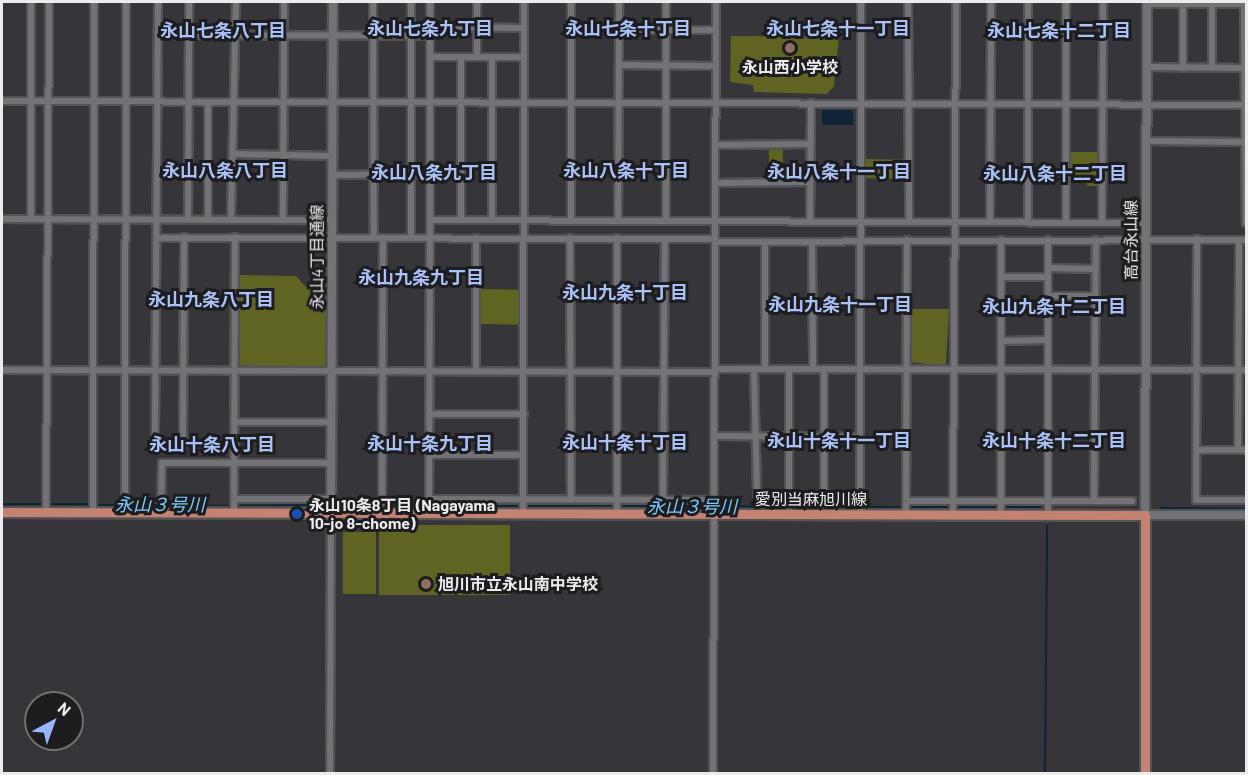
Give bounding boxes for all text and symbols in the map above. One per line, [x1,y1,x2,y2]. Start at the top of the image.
district label: 永山七条九丁目 [367,17,493,39]
district label: 永山七条十丁目 [565,17,691,39]
district label: 永山七条十一丁目 [766,17,910,39]
district label: 永山七条八丁目 [160,19,286,41]
district label: 永山七条十二丁目 [987,19,1131,41]
marker: 永山西小学校 [783,41,797,55]
place label: 永山西小学校 [742,57,838,77]
district label: 永山八条八丁目 [162,159,288,181]
district label: 永山八条十丁目 [563,159,689,181]
district label: 永山八条十一丁目 [767,160,911,182]
district label: 永山八条九丁目 [371,161,497,183]
district label: 永山八条十二丁目 [983,162,1127,184]
street label: 高台永山線 [1121,200,1141,280]
street label: 永山4丁目通線 [307,205,327,309]
district label: 永山九条九丁目 [358,266,484,288]
district label: 永山九条十丁目 [562,281,688,303]
district label: 永山九条八丁目 [148,288,274,310]
district label: 永山九条十一丁目 [768,293,912,315]
district label: 永山九条十二丁目 [982,295,1126,317]
district label: 永山十条十一丁目 [767,429,911,451]
district label: 永山十条十二丁目 [982,429,1126,451]
district label: 永山十条十丁目 [562,431,688,453]
district label: 永山十条九丁目 [367,432,493,454]
district label: 永山十条八丁目 [149,433,275,455]
street label: 愛別当麻旭川線 [755,489,867,509]
water label: 永山３号川 [115,493,205,515]
place label: 永山10条8丁目 (Nagayama 10-jo 8-chome) [309,495,495,533]
water label: 永山３号川 [647,495,737,517]
marker: 永山10条8丁目 (Nagayama 10-jo 8-chome) [290,507,304,521]
place label: 旭川市立永山南中学校 [438,574,598,594]
marker: 旭川市立永山南中学校 [419,577,433,591]
north arrow [24,691,84,751]
text: N [55,698,75,719]

